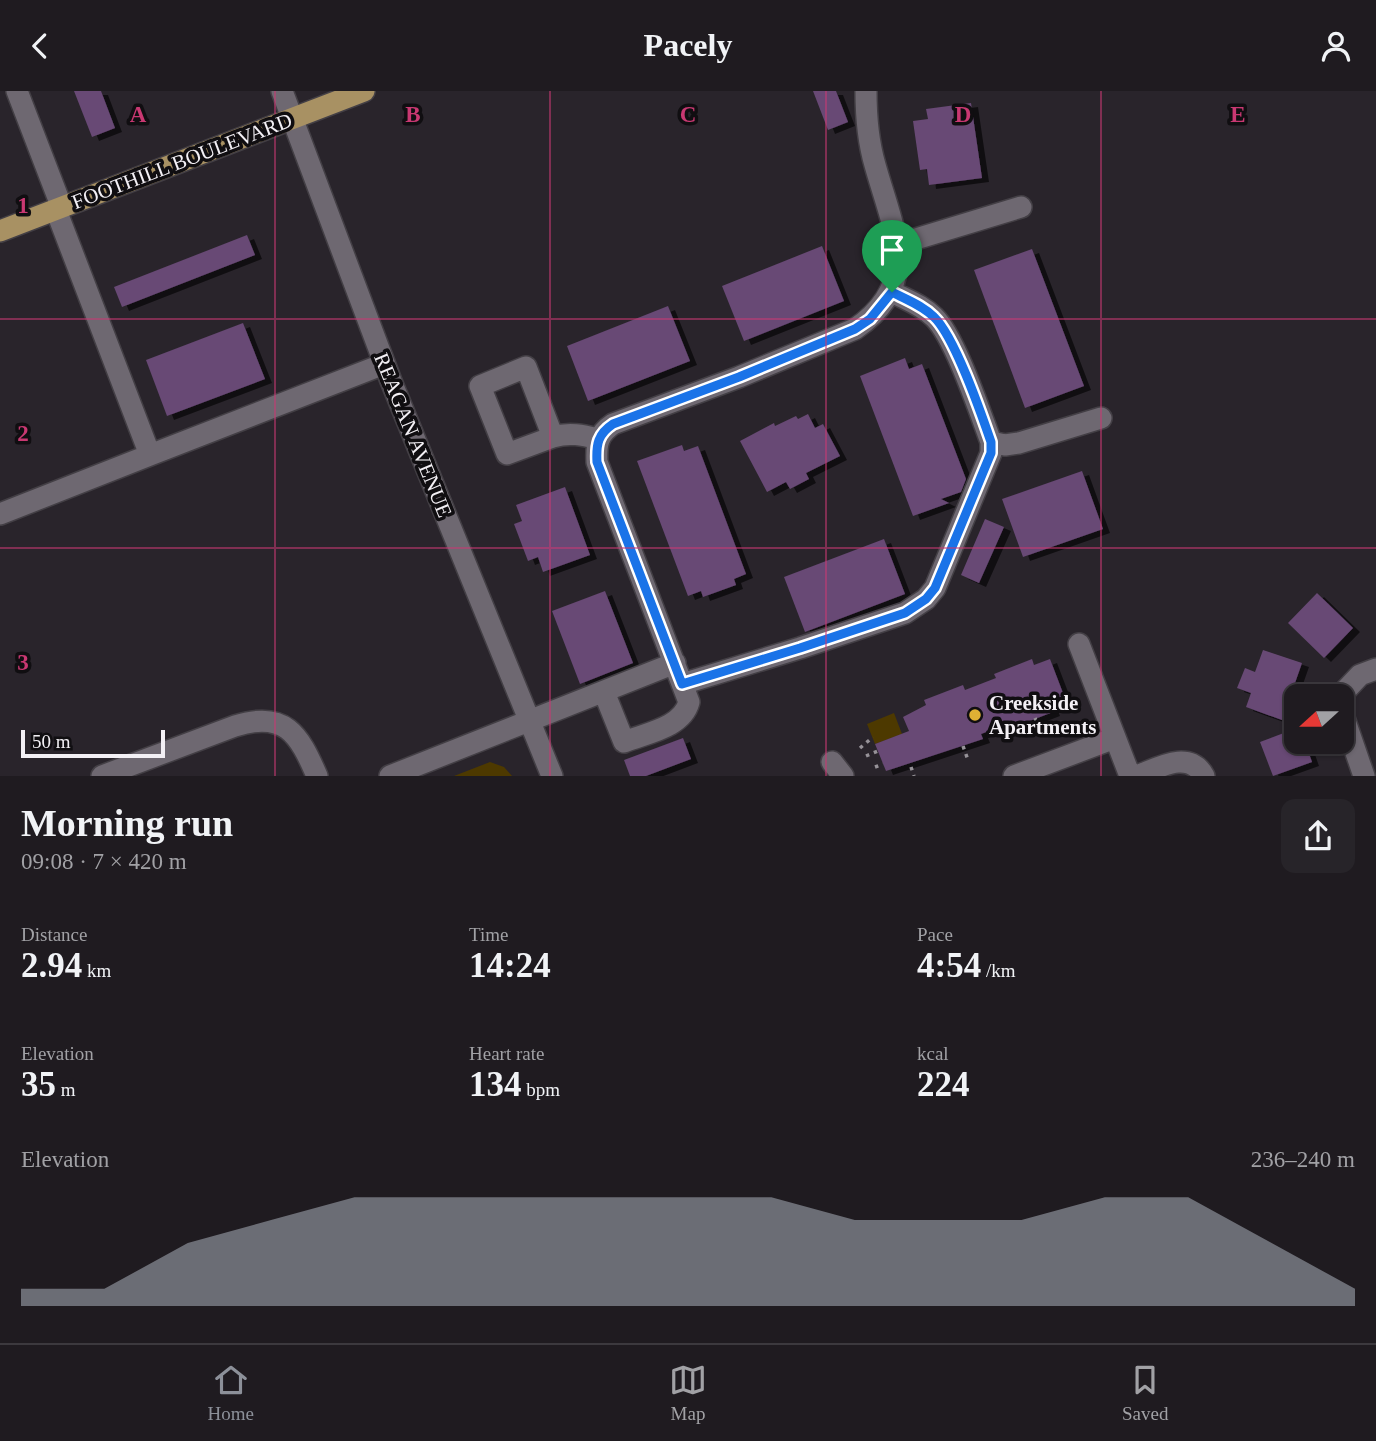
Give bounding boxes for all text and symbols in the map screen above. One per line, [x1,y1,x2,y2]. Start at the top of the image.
icon: back [21,27,59,65]
text: Pacely [644,27,732,63]
icon: person [1317,27,1355,65]
text: B [405,102,421,127]
text: C [680,102,696,127]
text: D [955,102,971,127]
text: E [1230,102,1246,127]
street label: FOOTHILL BOULEVARD [68,107,296,215]
text: 1 [17,193,29,218]
pin [862,220,922,292]
icon: arrive [873,231,911,269]
street label: REAGAN AVENUE [369,349,457,521]
text: 2 [17,421,29,446]
text: 3 [17,650,29,675]
north arrow [1284,684,1354,754]
map controls [1284,684,1354,754]
place label: Creekside Apartments [989,691,1096,739]
marker: Creekside Apartments [967,707,983,723]
scale bar [21,727,164,759]
text: 50 m [32,731,71,752]
button: share [1281,799,1355,873]
text: Morning run [21,802,233,844]
text: 09:08 · 7 × 420 m [21,849,187,874]
text: Distance [21,924,87,945]
text: Time [469,924,508,945]
text: Pace [917,924,953,945]
text: 2.94 [21,946,82,985]
text: 14:24 [469,946,551,985]
text: 4:54 [917,946,981,985]
text: km [82,960,111,981]
text: /km [981,960,1015,981]
text: Elevation [21,1043,94,1064]
text: Heart rate [469,1043,544,1064]
text: kcal [917,1043,949,1064]
text: 35 [21,1065,56,1104]
text: 134 [469,1065,522,1104]
text: 224 [917,1065,970,1104]
text: m [56,1079,76,1100]
text: bpm [522,1079,560,1100]
text: Elevation [21,1147,109,1172]
text: 236–240 m [1251,1147,1355,1172]
tab: Home [208,1361,254,1425]
tab: Map [669,1361,707,1425]
tab: Saved [1122,1361,1168,1425]

